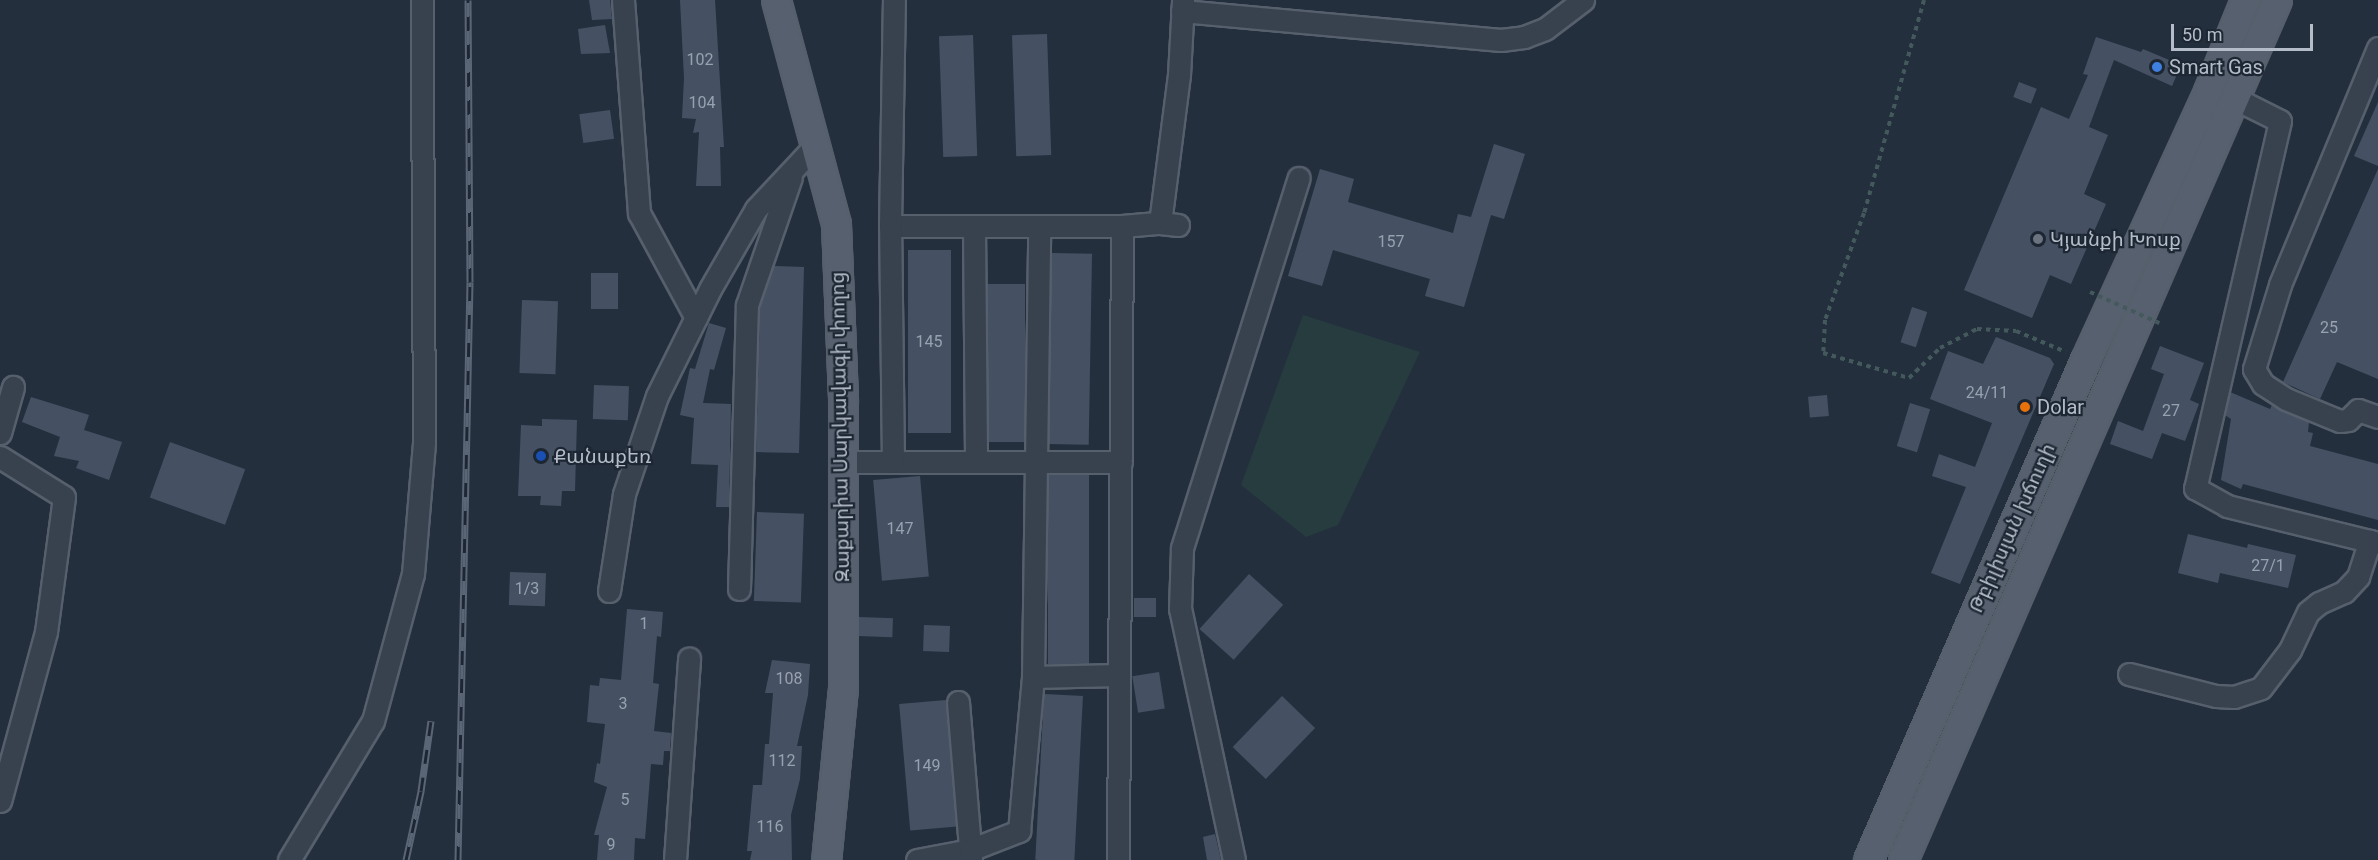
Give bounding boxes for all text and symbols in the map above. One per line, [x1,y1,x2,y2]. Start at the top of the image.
scale bar [2174,12,2316,50]
text: 50 m [2182,24,2222,45]
house number: 102 [687,50,713,70]
place label: Smart Gas [2169,55,2263,79]
marker: Smart Gas [2150,60,2164,74]
house number: 104 [689,93,715,113]
place label: Կյանքի Խոսք [2050,227,2181,251]
house number: 157 [1378,232,1404,252]
marker: Կյանքի Խոսք [2031,232,2045,246]
street label: Զաքարիա Սարկավագի փողոց [825,272,855,582]
house number: 25 [2320,318,2338,338]
house number: 145 [916,332,942,352]
house number: 24/11 [1966,383,2008,403]
place label: Dolar [2037,395,2084,419]
marker: Dolar [2018,400,2032,414]
house number: 27 [2162,401,2180,421]
street label: Թբիլիսյան խճուղի [1964,440,2060,616]
place label: Քանաքեռ [554,444,651,468]
marker: Քանաքեռ [532,447,550,465]
house number: 147 [887,519,913,539]
house number: 27/1 [2251,556,2285,576]
house number: 1/3 [515,579,539,599]
house number: 1 [640,614,648,634]
house number: 108 [776,669,802,689]
house number: 3 [619,694,627,714]
house number: 112 [769,751,795,771]
house number: 149 [914,756,940,776]
house number: 5 [621,790,629,810]
house number: 116 [757,817,783,837]
house number: 9 [607,835,615,855]

